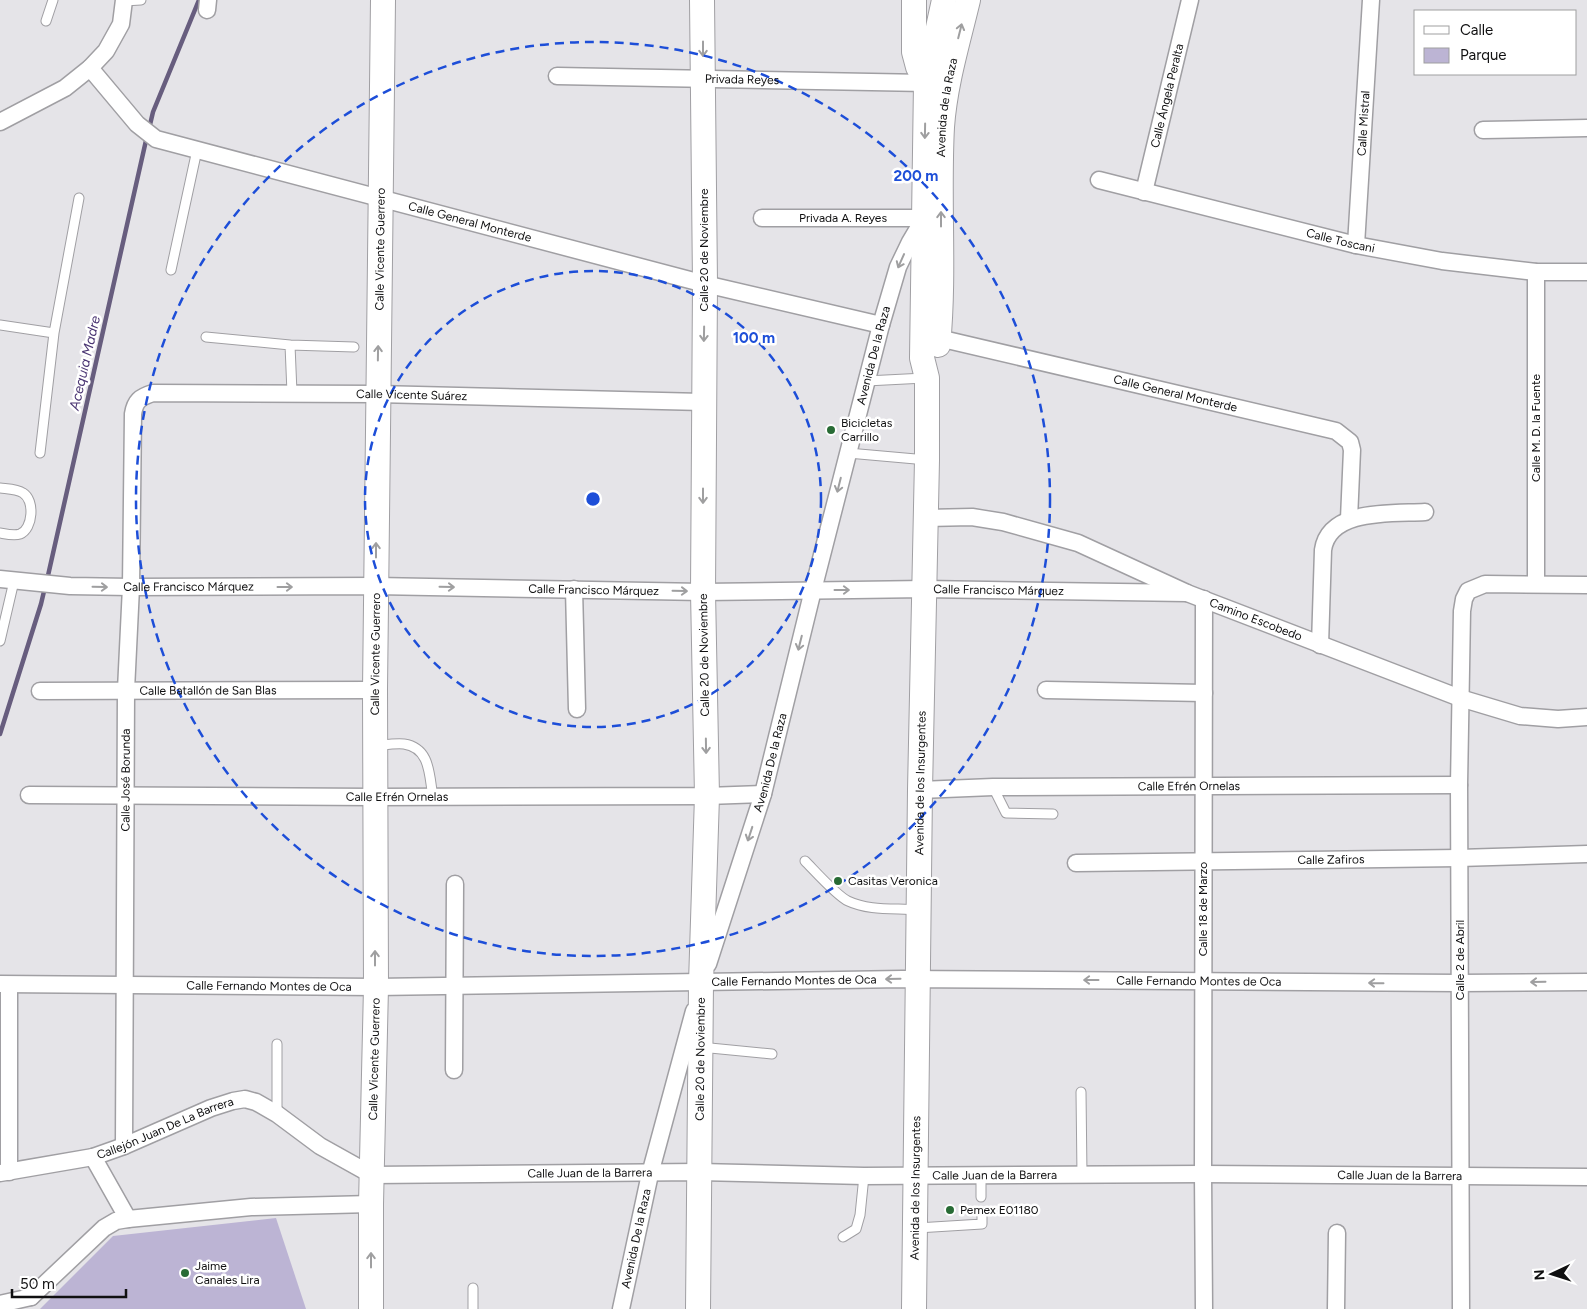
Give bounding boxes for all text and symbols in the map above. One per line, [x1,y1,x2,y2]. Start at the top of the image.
legend [1414,10,1577,75]
text: Calle [1460,21,1493,39]
one-way arrow [956,23,965,39]
one-way arrow [698,40,707,56]
street label: Calle Ángela Peralta [1148,42,1186,149]
text: Parque [1460,46,1507,64]
street label: Avenida de la Raza [934,56,960,157]
street label: Privada Reyes [705,72,780,87]
street label: Calle Mistral [1354,90,1372,156]
one-way arrow [920,123,930,139]
text: 200 m [894,167,938,185]
street label: Calle Vicente Guerrero [372,188,388,310]
street label: Calle 20 de Noviembre [697,188,711,312]
street label: Calle General Monterde [407,199,533,245]
street label: Privada A. Reyes [799,211,887,225]
one-way arrow [936,211,946,227]
street label: Calle Toscani [1305,226,1376,255]
one-way arrow [895,253,905,268]
street label: Avenida De la Raza [854,304,893,406]
water label: Acequia Madre [66,314,104,413]
one-way arrow [699,325,709,341]
text: 100 m [733,329,775,347]
one-way arrow [373,345,383,362]
street label: Calle General Monterde [1112,372,1239,415]
street label: Calle M. D. la Fuente [1529,374,1543,482]
street label: Calle Vicente Suárez [356,387,468,403]
place label: Bicicletas Carrillo [841,416,893,444]
marker: Bicicletas Carrillo [825,424,837,436]
one-way arrow [834,477,844,493]
one-way arrow [698,488,708,504]
centre of rings [584,490,602,508]
one-way arrow [371,543,381,559]
street label: Calle Francisco Márquez [123,579,254,594]
one-way arrow [92,582,108,591]
one-way arrow [276,582,292,591]
one-way arrow [438,582,455,592]
street label: Calle Francisco Márquez [528,582,659,598]
street label: Calle Francisco Márquez [933,582,1064,598]
one-way arrow [834,585,850,595]
one-way arrow [671,586,687,596]
street label: Calle Vicente Guerrero [368,593,383,715]
street label: Calle 20 de Noviembre [696,593,712,717]
street label: Camino Escobedo [1208,595,1304,644]
one-way arrow [795,634,804,650]
street label: Calle Batallón de San Blas [139,683,277,698]
street label: Avenida de los Insurgentes [912,710,929,855]
street label: Avenida De la Raza [751,712,790,814]
street label: Calle José Borunda [118,729,133,831]
one-way arrow [701,738,710,754]
street label: Calle Efrén Ornelas [1138,779,1241,793]
street label: Calle Efrén Ornelas [346,790,449,804]
one-way arrow [745,826,755,842]
street label: Calle Zafiros [1297,852,1365,867]
street label: Calle 18 de Marzo [1196,862,1210,956]
place label: Casitas Veronica [848,874,938,888]
marker: Casitas Veronica [832,875,844,887]
street label: Calle 2 de Abril [1453,920,1467,1000]
one-way arrow [370,950,380,966]
street label: Calle Fernando Montes de Oca [711,972,877,989]
one-way arrow [886,974,902,984]
street label: Calle Fernando Montes de Oca [1116,974,1282,989]
one-way arrow [1083,975,1100,985]
street label: Calle Fernando Montes de Oca [186,978,352,994]
one-way arrow [1368,978,1384,988]
one-way arrow [1531,978,1547,987]
street label: Calle 20 de Noviembre [693,997,708,1121]
street label: Calle Vicente Guerrero [366,998,383,1121]
street label: Callejón Juan De La Barrera [95,1094,235,1162]
street label: Avenida de los Insurgentes [908,1115,923,1260]
street label: Calle Juan de la Barrera [527,1165,652,1181]
street label: Calle Juan de la Barrera [932,1168,1057,1183]
street label: Calle Juan de la Barrera [1337,1168,1462,1183]
street label: Avenida De la Raza [619,1188,654,1290]
place label: Pemex E01180 [960,1203,1039,1217]
marker: Pemex E01180 [944,1204,956,1216]
north arrow [1527,1249,1577,1299]
one-way arrow [366,1253,376,1269]
place label: Jaime Canales Lira [195,1259,260,1287]
scale bar [12,1266,126,1298]
marker: Jaime Canales Lira [179,1267,191,1279]
text: N [1531,1269,1548,1281]
text: 50 m [20,1275,55,1293]

